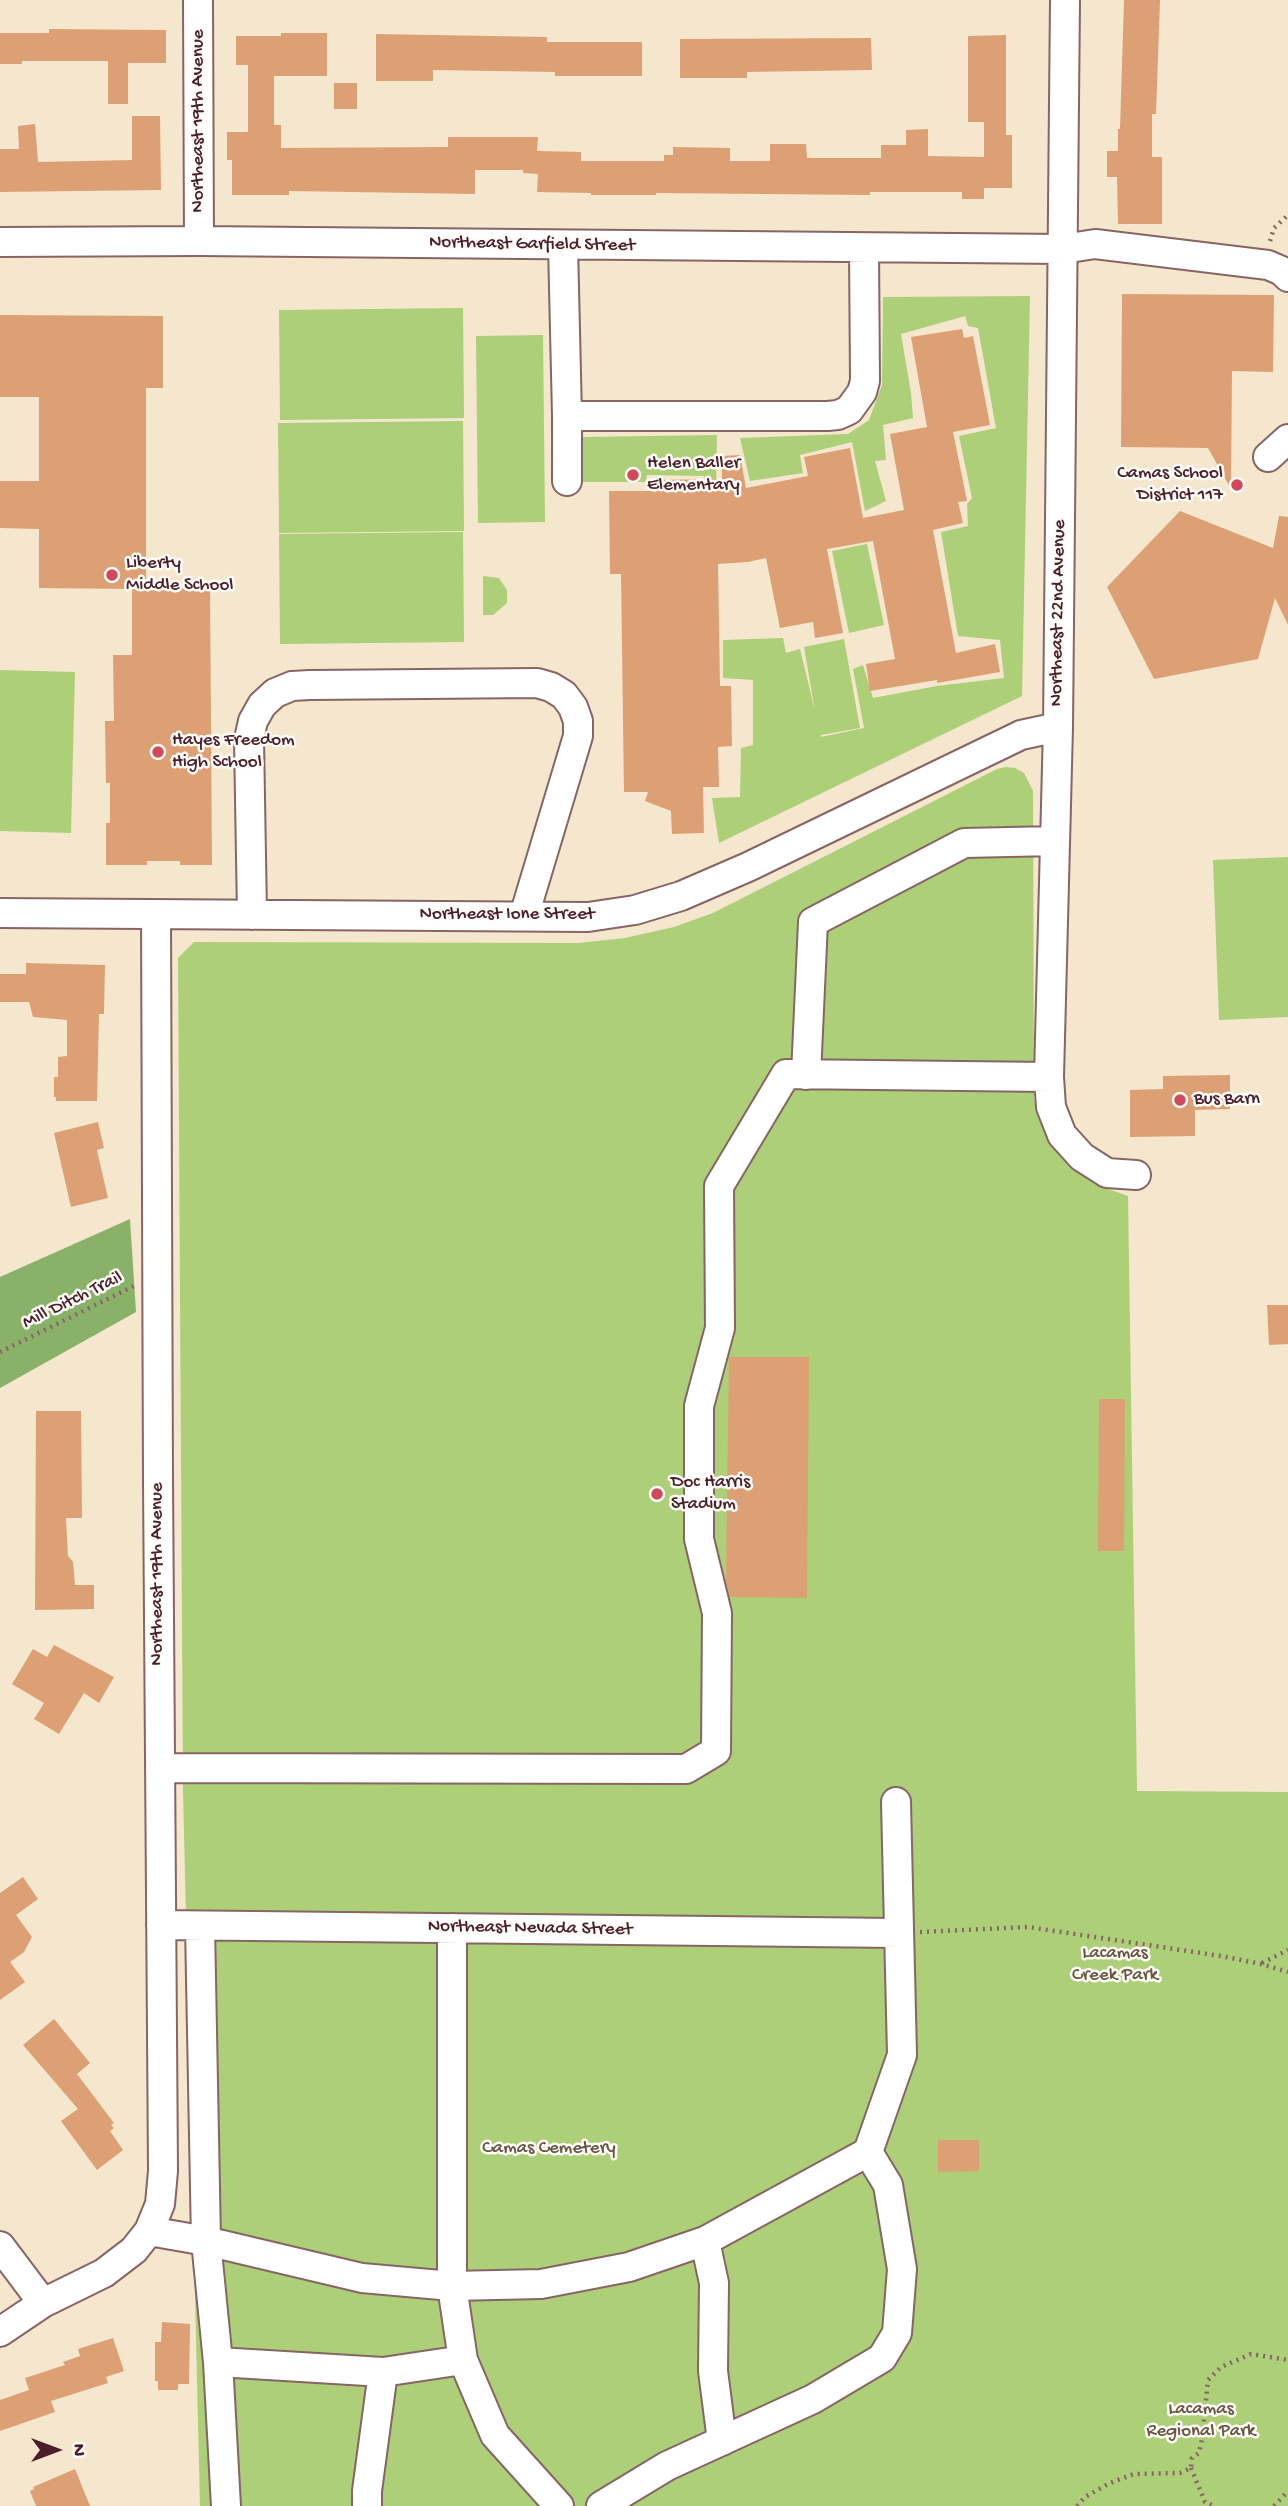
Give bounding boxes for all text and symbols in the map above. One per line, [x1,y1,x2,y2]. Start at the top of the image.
street label: Northeast 19th Avenue [188,29,210,213]
street label: Northeast Garfield Street [429,232,635,258]
place label: Helen Baller Elementary [647,453,740,497]
place label: Camas School District 117 [1117,463,1223,507]
marker: Helen Baller Elementary [625,467,641,483]
marker: Camas School District 117 [1229,477,1245,493]
street label: Northeast 22nd Avenue [1046,519,1072,707]
place label: Liberty Middle School [126,553,233,597]
marker: Liberty Middle School [104,567,120,583]
place label: Hayes Freedom High School [172,730,295,774]
marker: Hayes Freedom High School [150,744,166,760]
street label: Northeast Ione Street [420,904,594,926]
place label: Bus Barn [1194,1089,1260,1111]
marker: Bus Barn [1172,1092,1188,1108]
street label: Mill Ditch Trail [19,1267,127,1335]
place label: Doc Harris Stadium [671,1472,750,1516]
street label: Northeast 19th Avenue [147,1482,169,1666]
marker: Doc Harris Stadium [649,1486,665,1502]
street label: Northeast Nevada Street [428,1916,632,1942]
park label: Lacamas Creek Park [1072,1943,1158,1987]
park label: Camas Cemetery [482,2138,616,2160]
park label: Lacamas Regional Park [1146,2399,1256,2443]
north arrow [21,2415,91,2485]
text: N [66,2444,89,2456]

